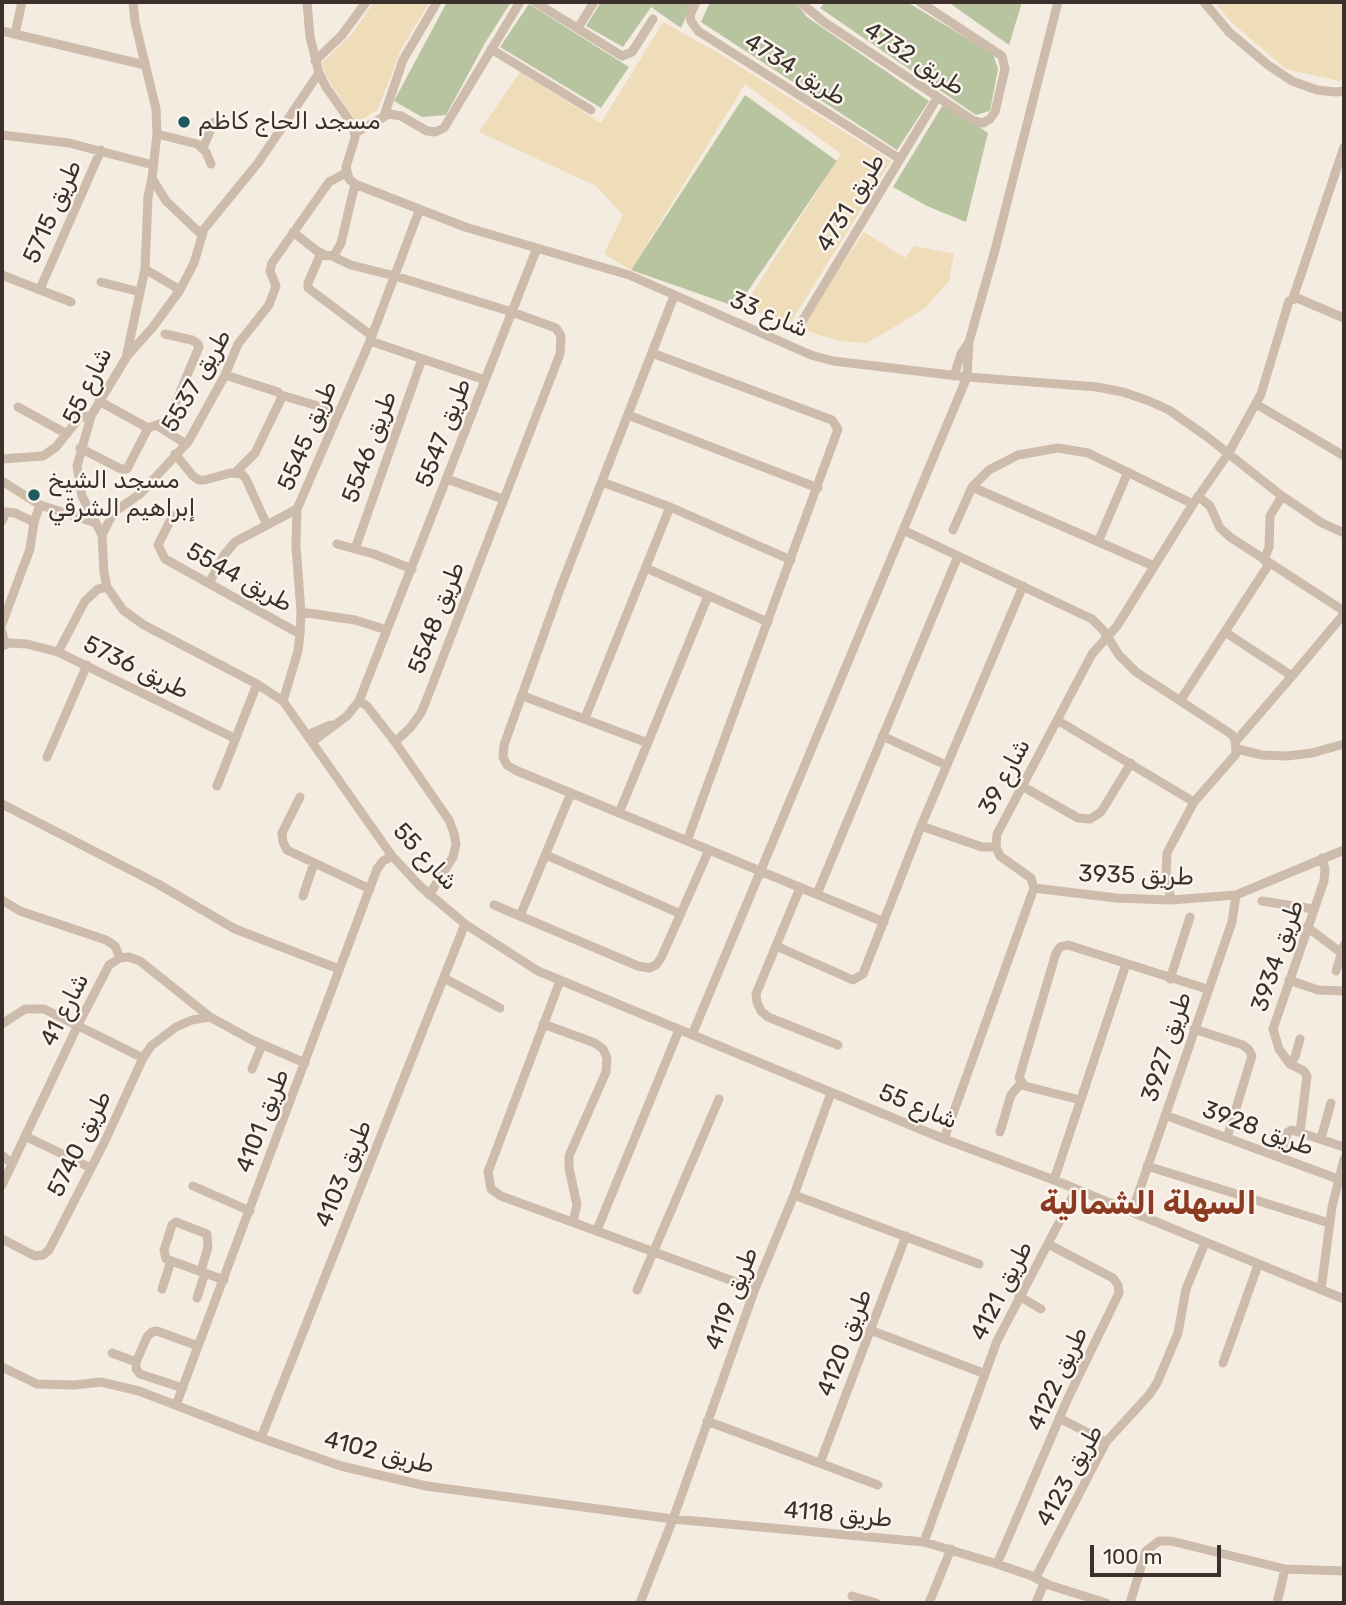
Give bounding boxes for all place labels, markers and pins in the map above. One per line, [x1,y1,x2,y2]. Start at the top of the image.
place label: مسجد الحاج كاظم [198,108,380,136]
marker: مسجد الحاج كاظم [176,114,192,130]
place label: مسجد الشيخ إبراهيم الشرقي [48,467,196,523]
marker: مسجد الشيخ إبراهيم الشرقي [26,487,42,503]

